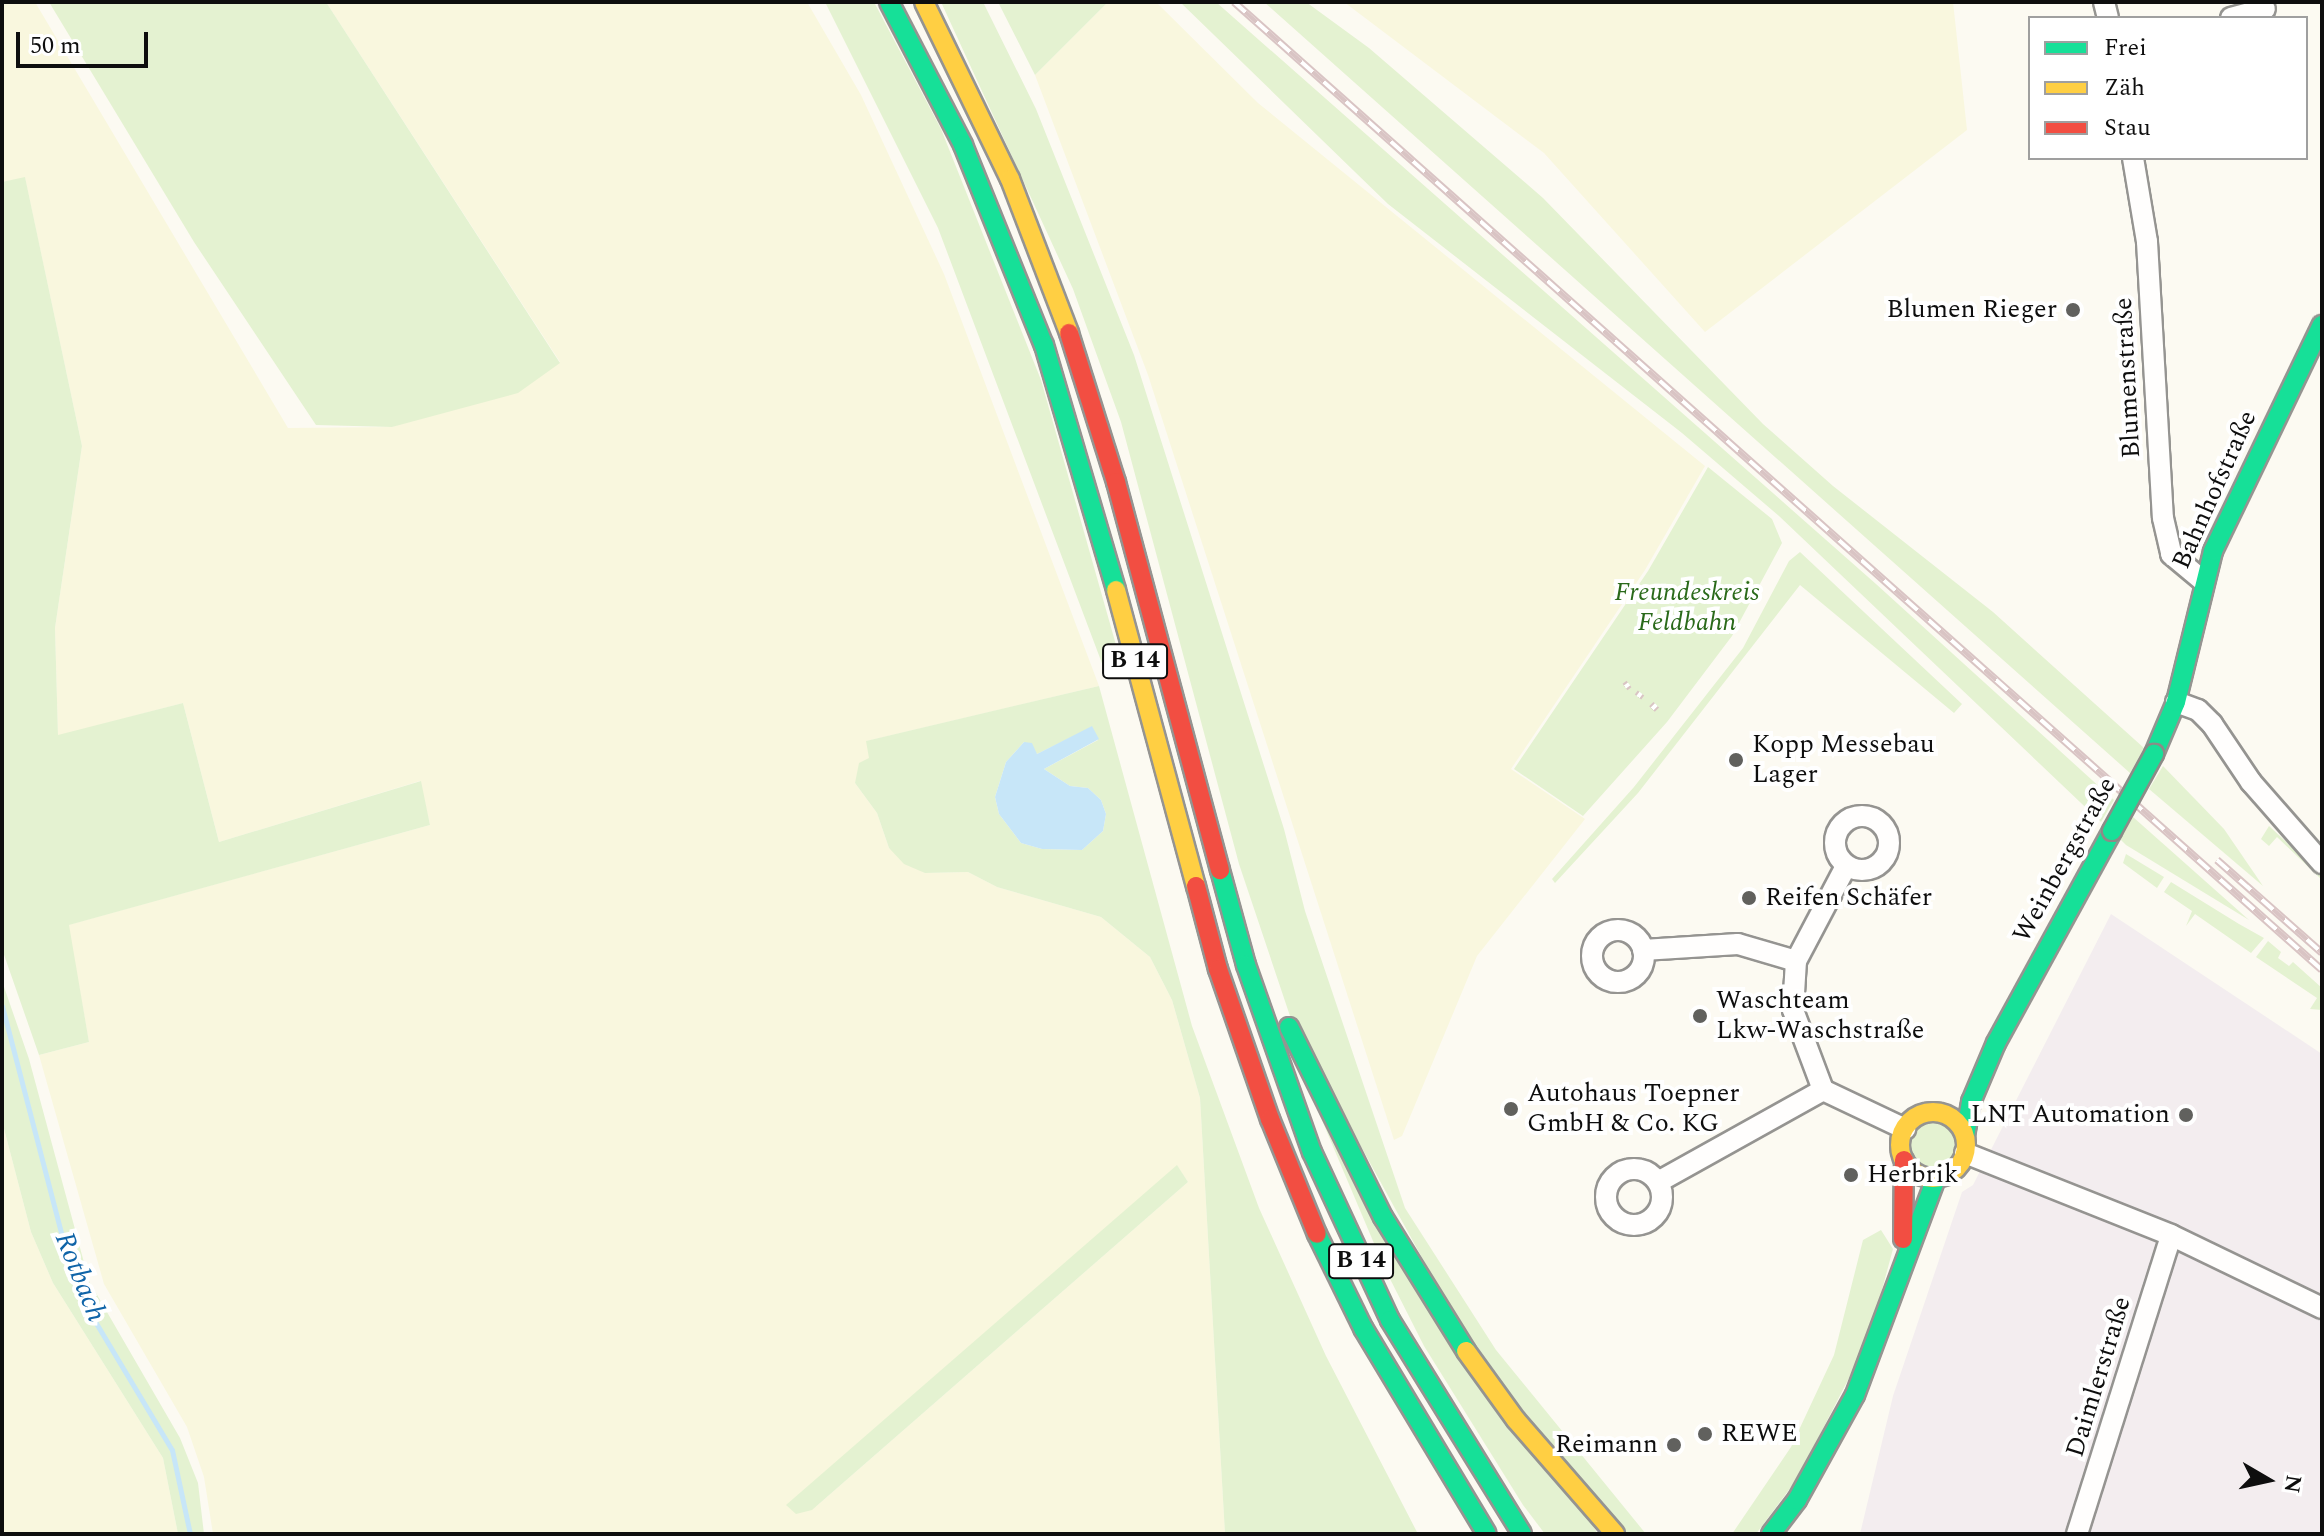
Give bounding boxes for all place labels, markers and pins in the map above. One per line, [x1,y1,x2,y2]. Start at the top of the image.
place label: Blumen Rieger [1887,294,2057,326]
marker: Blumen Rieger [2064,301,2082,319]
place label: Kopp Messebau Lager [1752,729,1934,790]
marker: Kopp Messebau Lager [1727,751,1745,769]
place label: Reifen Schäfer [1765,882,1932,914]
marker: Reifen Schäfer [1740,889,1758,907]
place label: Waschteam Lkw-Waschstraße [1716,985,1924,1046]
marker: Waschteam Lkw-Waschstraße [1691,1007,1709,1025]
place label: Autohaus Toepner GmbH & Co. KG [1527,1078,1740,1140]
place label: LNT Automation [1971,1099,2170,1131]
marker: Autohaus Toepner GmbH & Co. KG [1502,1100,1520,1118]
marker: LNT Automation [2177,1106,2195,1124]
place label: Herbrik [1867,1159,1958,1191]
marker: Herbrik [1842,1166,1860,1184]
place label: REWE [1721,1418,1798,1450]
marker: REWE [1696,1425,1714,1443]
place label: Reimann [1555,1429,1658,1461]
marker: Reimann [1665,1436,1683,1454]

